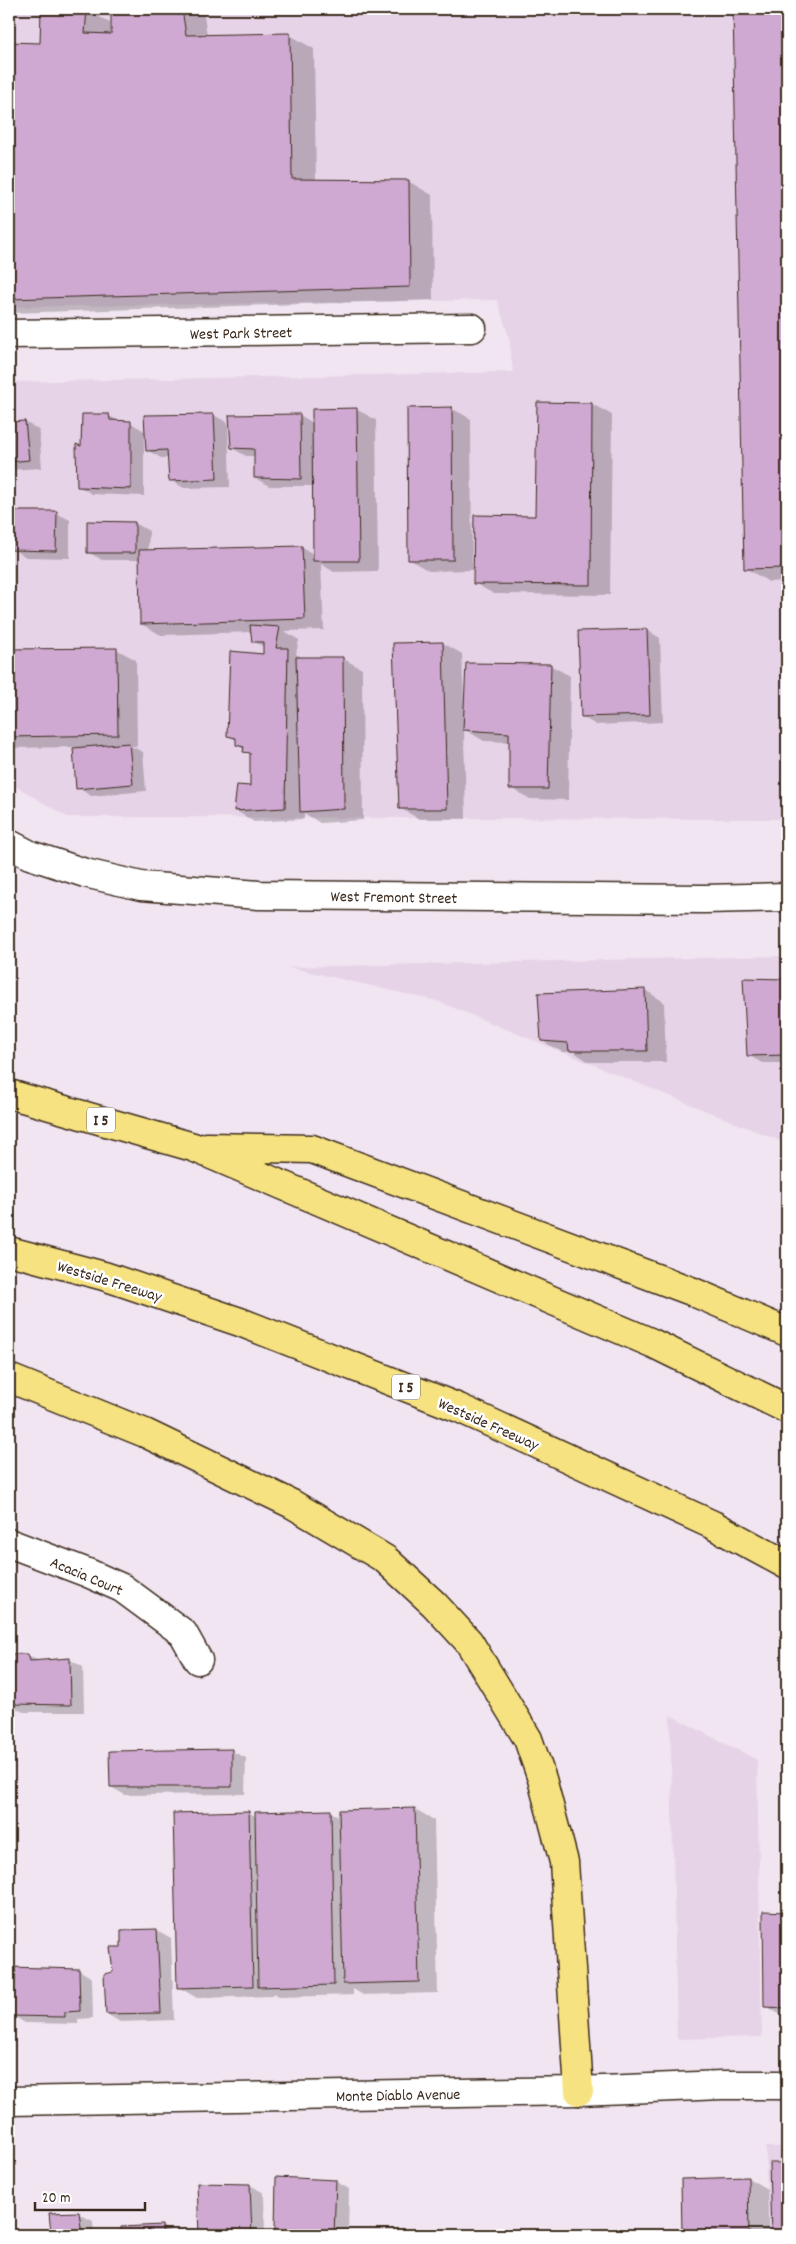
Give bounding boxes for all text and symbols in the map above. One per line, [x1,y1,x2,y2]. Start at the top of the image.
street label: West Park Street [190,322,292,347]
street label: West Fremont Street [330,886,458,911]
road number: I 5 [87,1108,115,1132]
street label: Westside Freeway [54,1256,165,1309]
road number: I 5 [392,1374,420,1400]
street label: Westside Freeway [434,1393,543,1458]
street label: Acacia Court [46,1552,126,1603]
street label: Monte Diablo Avenue [336,2084,460,2109]
scale bar [35,2179,145,2211]
text: 20 m [42,2188,70,2210]

